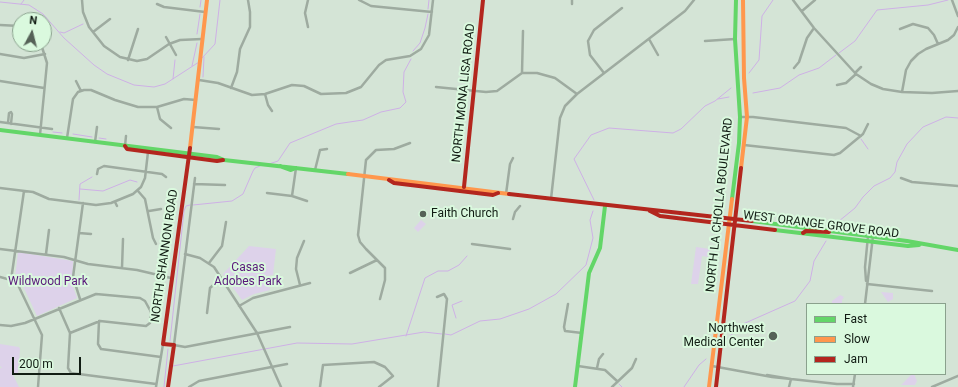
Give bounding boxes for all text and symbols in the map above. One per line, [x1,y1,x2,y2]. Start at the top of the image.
north arrow [12,12,52,52]
text: N [29,14,38,28]
street label: NORTH MONA LISA ROAD [450,23,478,163]
street label: NORTH LA CHOLLA BOULEVARD [704,117,736,293]
street label: NORTH SHANNON ROAD [149,189,181,323]
place label: Faith Church [431,207,498,221]
street label: WEST ORANGE GROVE ROAD [742,208,900,242]
marker: Faith Church [418,209,428,219]
park label: Casas Adobes Park [214,261,282,289]
park label: Wildwood Park [8,275,88,289]
legend [806,303,946,375]
text: Fast [844,312,867,326]
place label: Northwest Medical Center [684,322,764,350]
marker: Northwest Medical Center [767,330,779,342]
text: Slow [844,332,870,346]
scale bar [14,349,83,375]
text: Jam [844,352,868,366]
text: 200 m [19,357,53,371]

